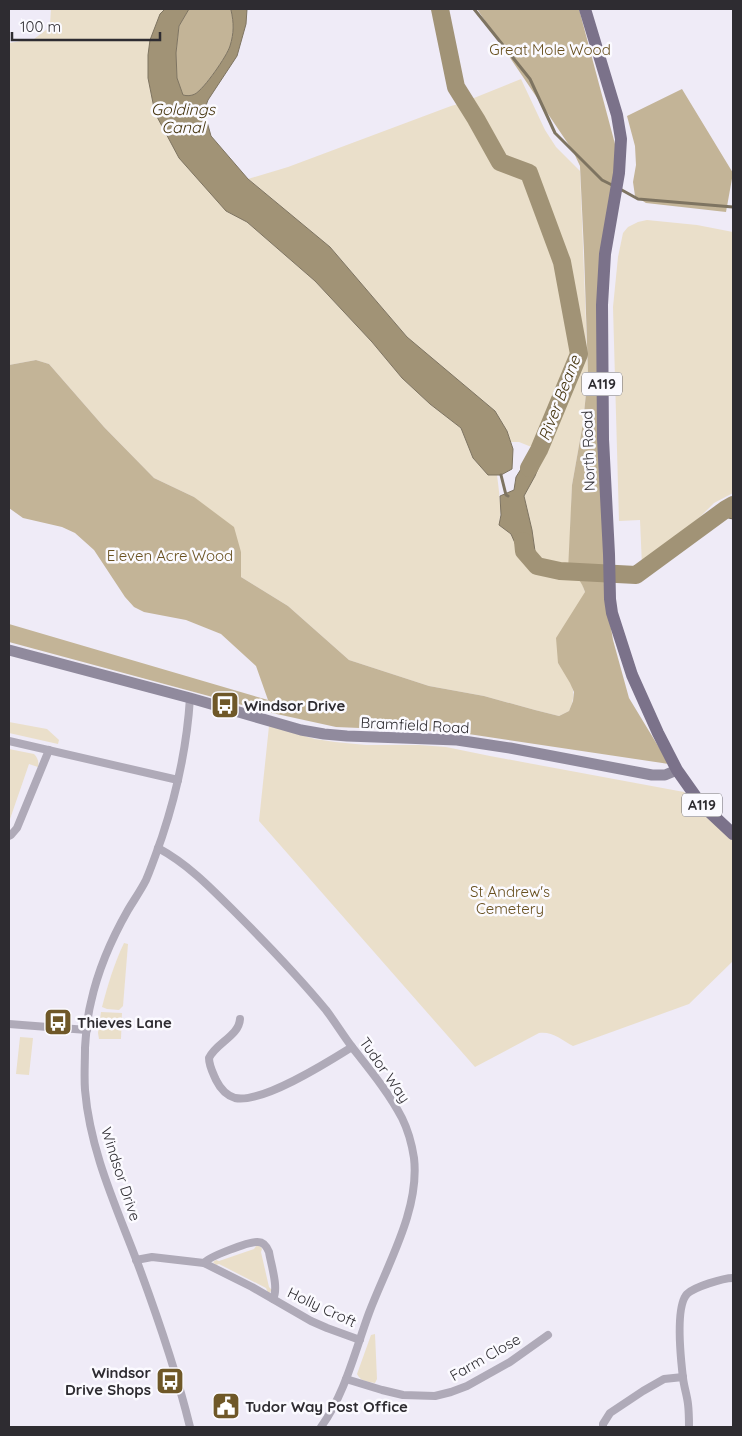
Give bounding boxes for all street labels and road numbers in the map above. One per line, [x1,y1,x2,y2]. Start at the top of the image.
road number: A119 [582,372,622,396]
street label: North Road [577,410,599,492]
street label: Bramfield Road [360,713,470,737]
road number: A119 [682,794,722,816]
street label: Tudor Way [355,1034,415,1106]
street label: Windsor Drive [97,1125,145,1223]
street label: Holly Croft [284,1283,360,1331]
street label: Farm Close [446,1329,524,1385]

